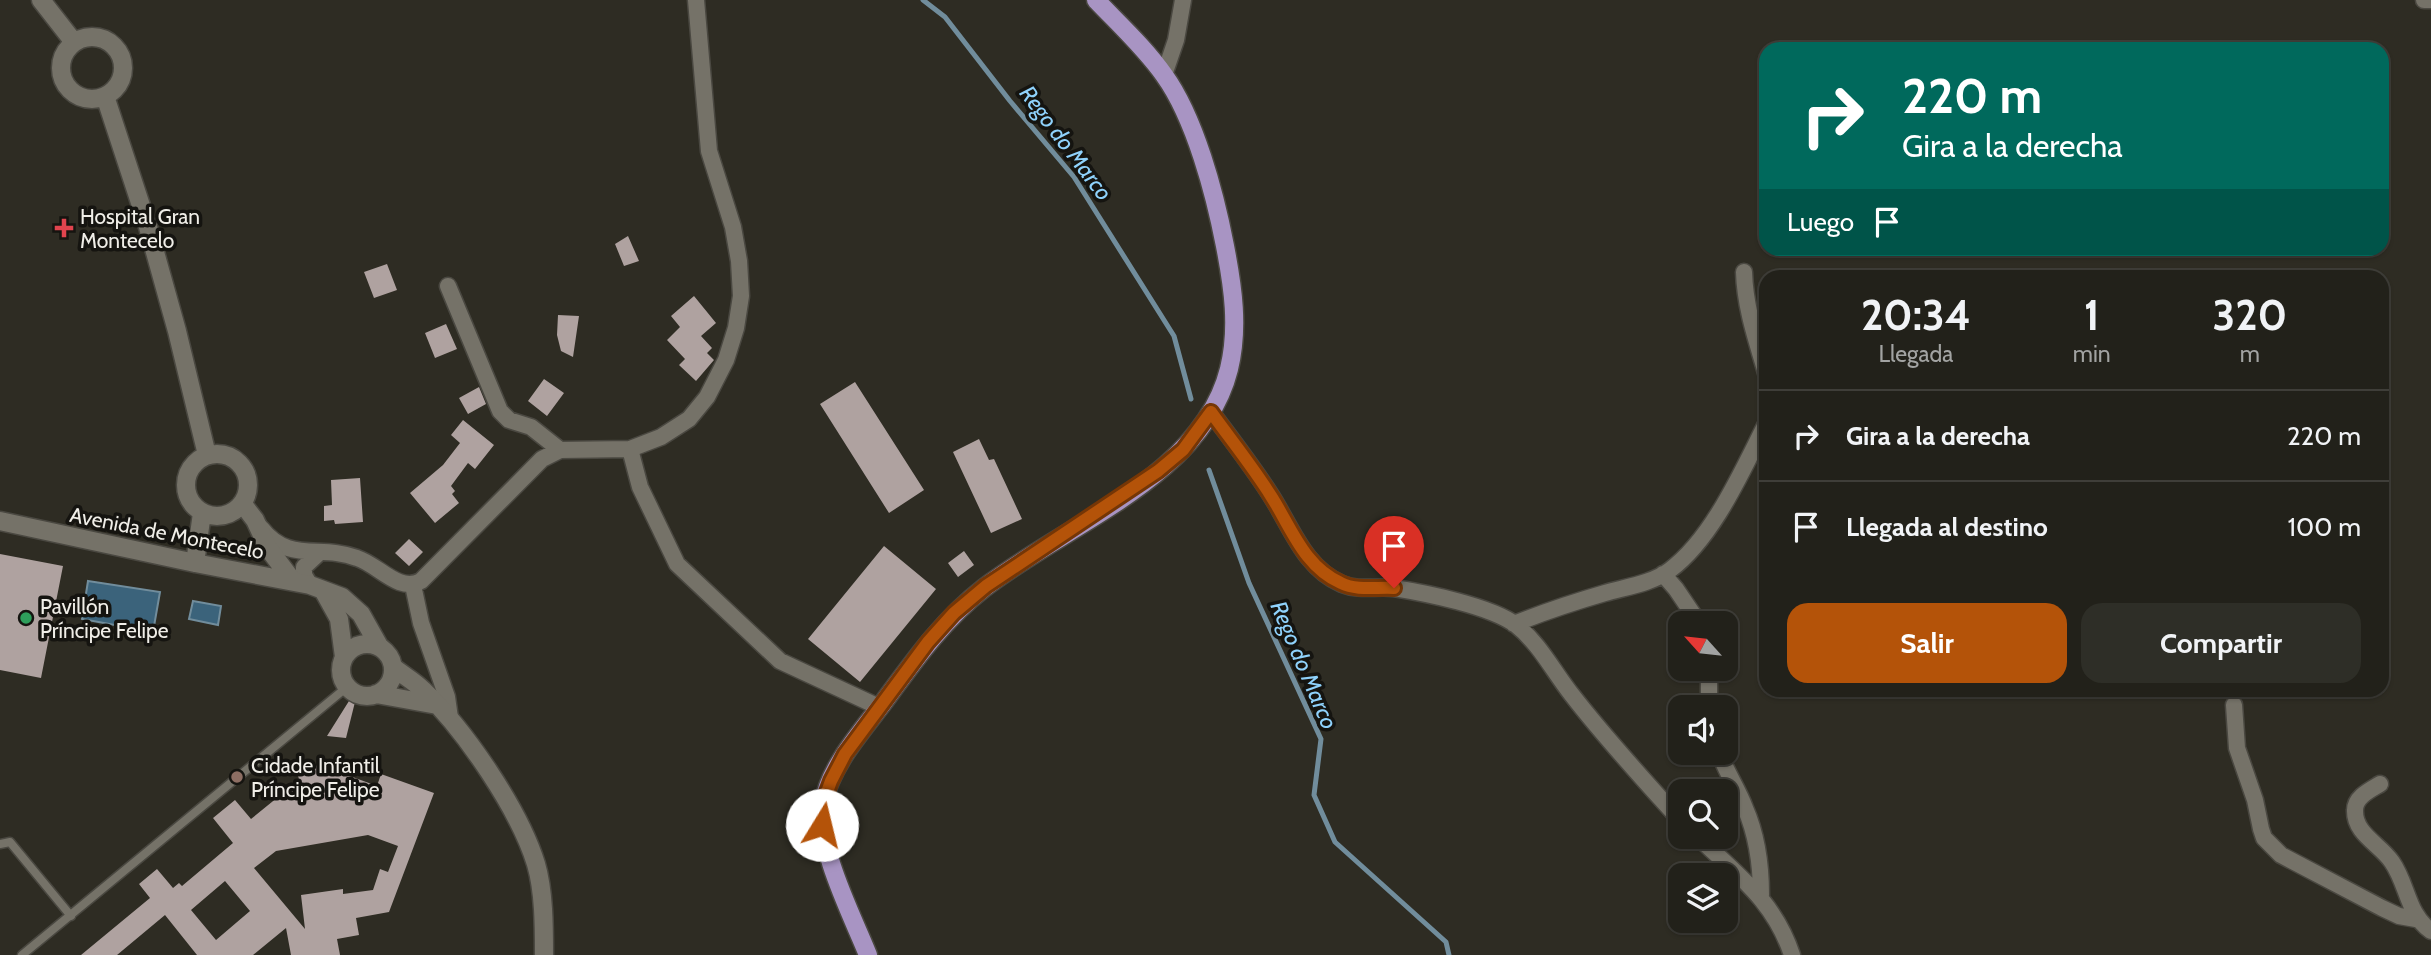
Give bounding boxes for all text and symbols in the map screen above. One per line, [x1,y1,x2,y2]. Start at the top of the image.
text: 220 m [1902,66,2042,125]
icon: right [1787,70,1878,161]
water label: Rego do Marco [1014,80,1118,206]
text: Gira a la derecha [1902,126,2123,165]
icon: arrive [1868,203,1906,241]
place label: Hospital Gran Montecelo [80,204,200,253]
text: Luego [1787,206,1854,238]
marker: Hospital Gran Montecelo [54,218,74,238]
text: 20:34 [1861,289,1971,341]
text: 1 [2084,289,2099,341]
text: 320 [2213,289,2287,341]
text: Llegada [1878,340,1953,368]
text: min [2073,340,2111,368]
text: m [2240,340,2260,368]
icon: right [1787,417,1825,455]
text: Gira a la derecha [1846,420,2030,452]
text: 220 m [2287,420,2361,452]
street label: Avenida de Montecelo [68,502,266,564]
icon: arrive [1787,508,1825,546]
text: Llegada al destino [1846,511,2048,543]
text: 100 m [2288,511,2361,543]
pin [1364,516,1424,588]
icon: arrive [1375,527,1413,565]
place label: Pavillón Príncipe Felipe [40,594,169,643]
water label: Rego do Marco [1264,597,1344,733]
button: Salir [1787,603,2067,683]
button: Compartir [2081,603,2361,683]
marker: Pavillón Príncipe Felipe [18,610,34,626]
north arrow [1668,611,1738,681]
map controls [1668,611,1738,933]
button: sound [1668,695,1738,765]
place label: Cidade Infantil Príncipe Felipe [251,753,380,802]
marker: Cidade Infantil Príncipe Felipe [229,769,245,785]
button: search [1668,779,1738,849]
position arrow [785,788,859,862]
button: layers [1668,863,1738,933]

